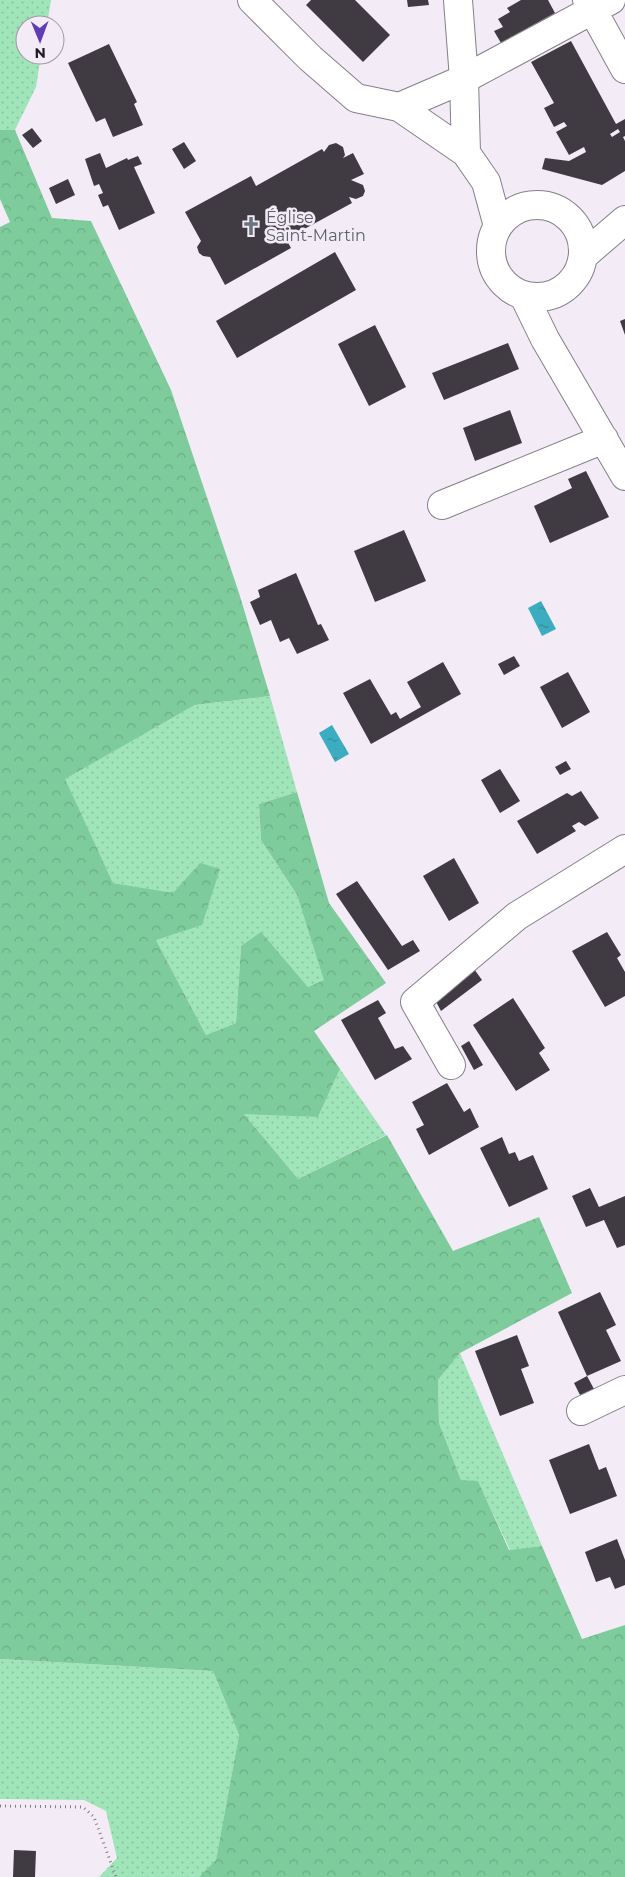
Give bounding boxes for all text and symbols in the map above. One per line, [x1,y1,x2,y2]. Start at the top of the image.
north arrow [15,15,65,65]
text: N [34,44,46,62]
place label: Église Saint-Martin [266,208,366,245]
church icon: Église Saint-Martin [240,215,262,237]

